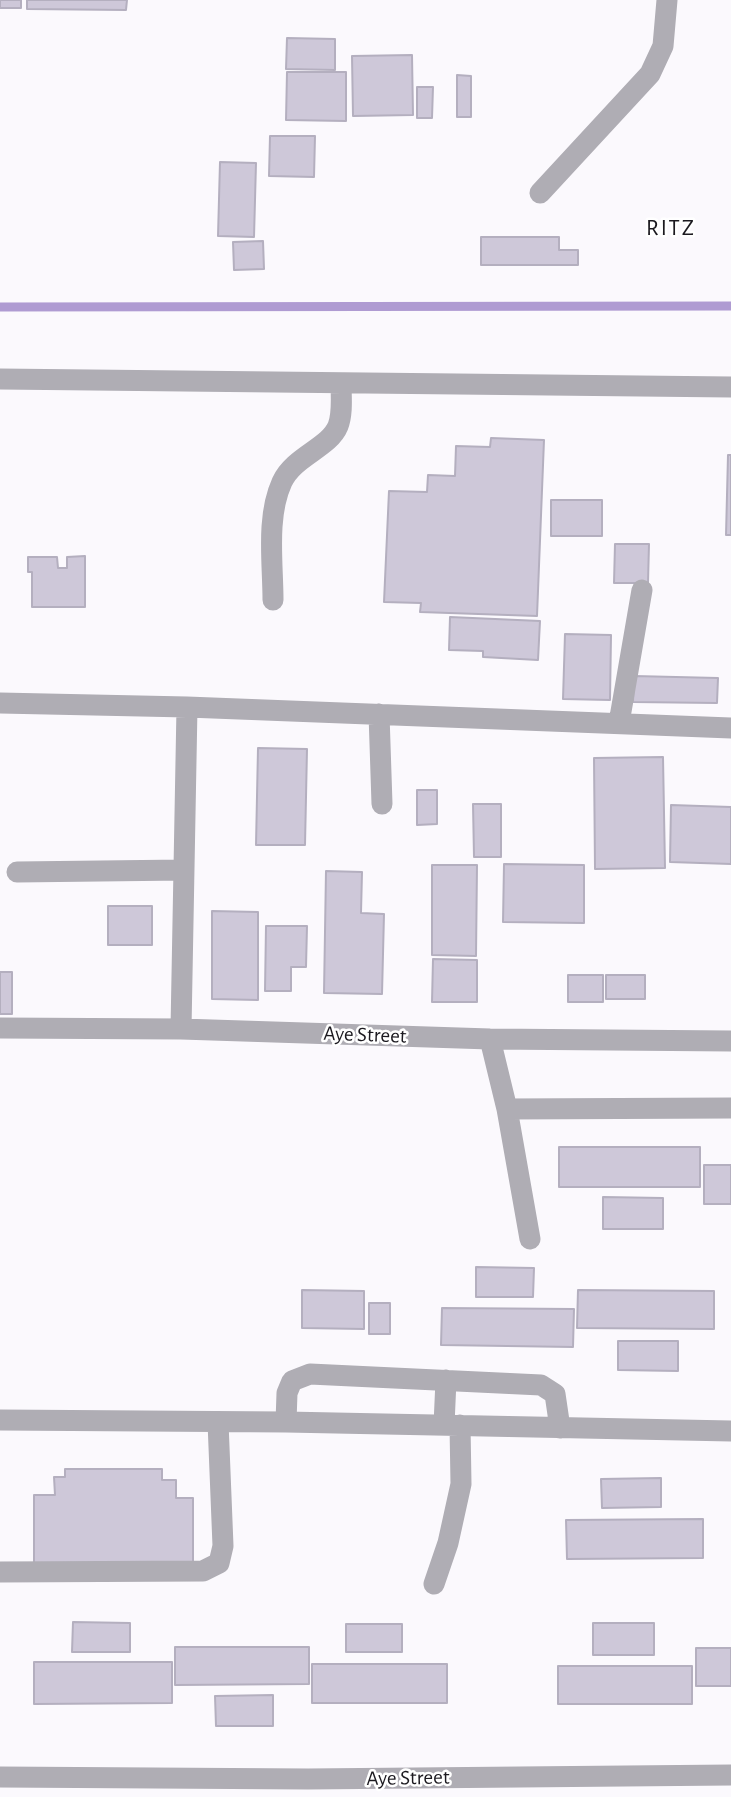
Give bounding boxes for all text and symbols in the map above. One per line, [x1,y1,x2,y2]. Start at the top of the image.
district label: RITZ [646,214,696,242]
street label: Aye Street [323,1021,407,1049]
street label: Aye Street [366,1765,450,1791]

